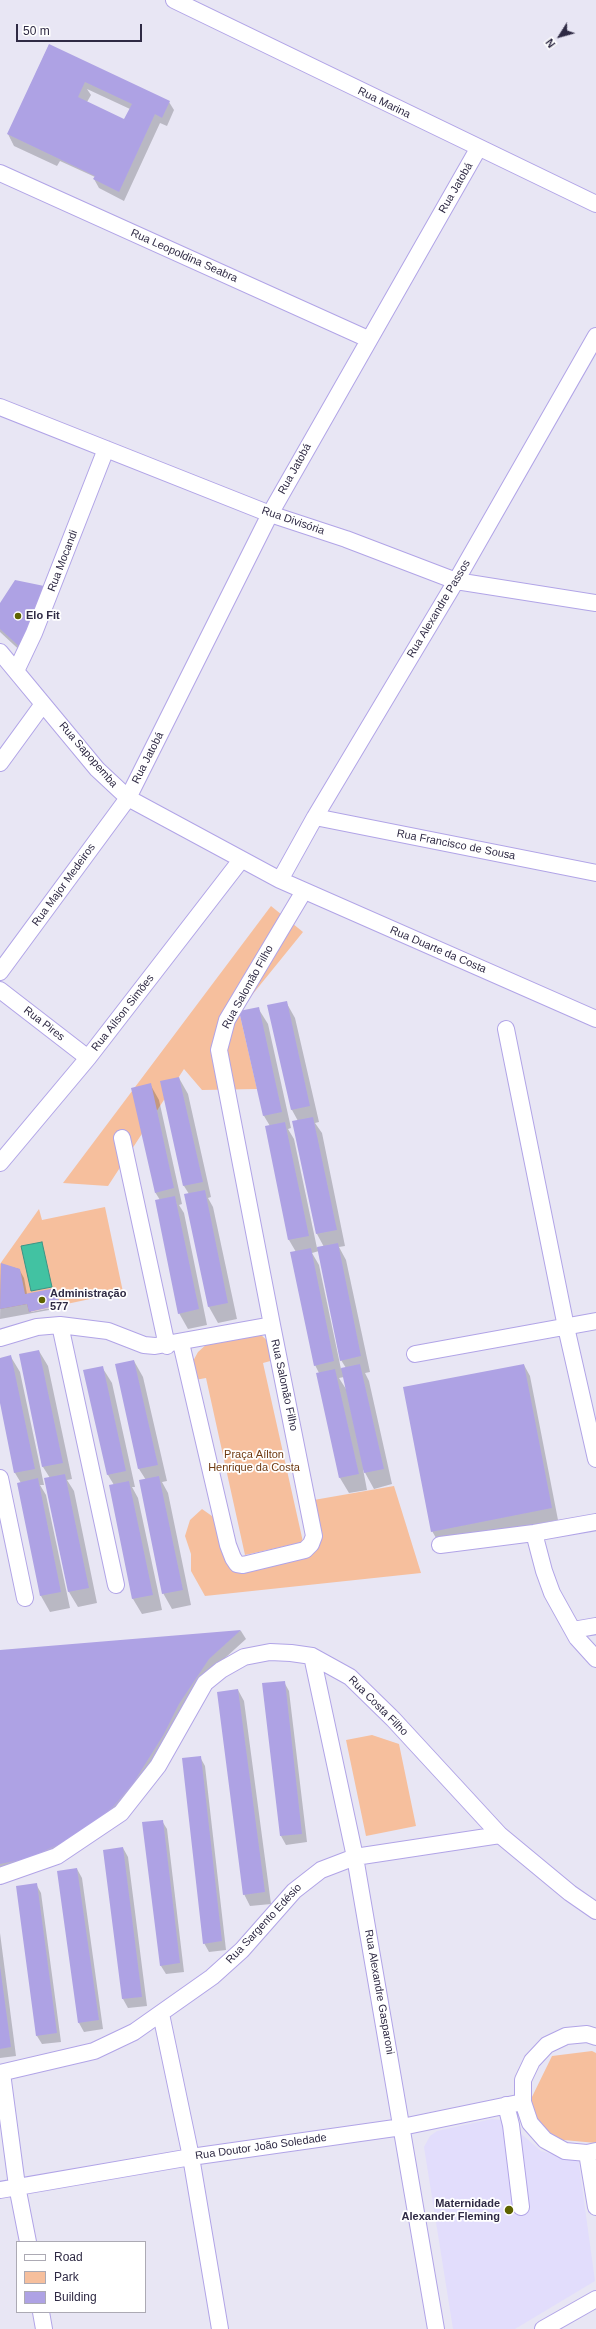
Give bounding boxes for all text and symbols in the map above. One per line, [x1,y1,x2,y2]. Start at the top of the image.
scale bar [18,16,144,42]
north arrow [540,16,580,56]
text: 50 m [23,24,50,38]
text: N [543,36,558,50]
street label: Rua Marina [356,85,412,121]
street label: Rua Jatobá [436,160,476,216]
street label: Rua Leopoldina Seabra [129,226,239,286]
street label: Rua Jatobá [276,441,314,497]
street label: Rua Divisória [260,504,326,538]
street label: Rua Mocandi [45,528,81,594]
street label: Rua Alexandre Passos [405,558,473,660]
place label: Elo Fit [26,609,60,623]
marker: Elo Fit [13,611,23,621]
street label: Rua Sapopemba [56,720,120,790]
street label: Rua Jatobá [129,730,167,786]
street label: Rua Francisco de Sousa [396,827,516,863]
street label: Rua Major Medeiros [30,841,98,929]
street label: Rua Duarte da Costa [388,924,488,976]
street label: Rua Salomão Filho [220,943,276,1031]
street label: Rua Aílson Simões [89,972,157,1054]
street label: Rua Pires [21,1004,67,1044]
place label: Administração 577 [50,1287,126,1313]
marker: Administração 577 [37,1295,47,1305]
street label: Rua Salomão Filho [268,1338,300,1432]
park label: Praça Aílton Henrique da Costa [208,1448,300,1474]
street label: Rua Costa Filho [345,1673,411,1739]
street label: Rua Sargento Edésio [224,1881,304,1967]
street label: Rua Alexandre Gasparoni [362,1929,396,2055]
street label: Rua Doutor João Soledade [194,2131,328,2163]
place label: Maternidade Alexander Fleming [402,2197,500,2223]
marker: Maternidade Alexander Fleming [503,2204,515,2216]
legend [16,2241,146,2313]
text: Road [54,2250,83,2264]
text: Park [54,2270,79,2284]
text: Building [54,2290,97,2304]

